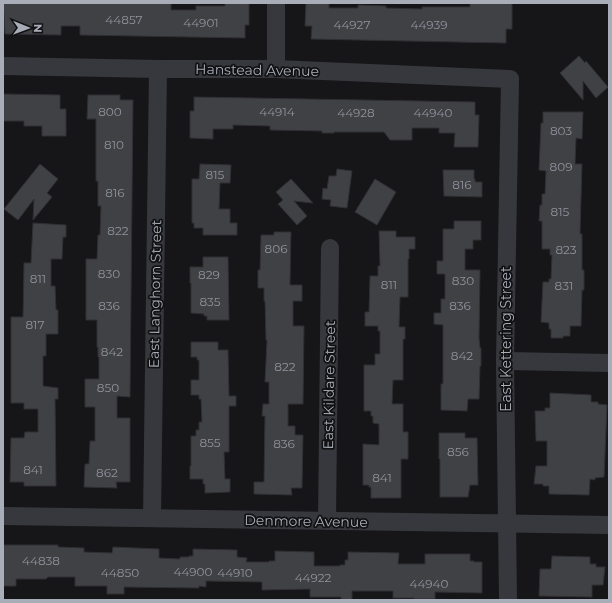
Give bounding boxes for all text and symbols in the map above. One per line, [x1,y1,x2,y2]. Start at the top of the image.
north arrow [8,8,48,48]
house number: 44857 [105,12,143,27]
house number: 44901 [183,15,219,30]
house number: 44927 [334,17,370,32]
house number: 44939 [410,17,448,32]
text: N [31,24,45,33]
street label: Hanstead Avenue [195,60,319,80]
house number: 800 [98,104,122,119]
house number: 44914 [259,104,295,119]
house number: 44928 [337,105,375,120]
house number: 44940 [414,105,453,120]
house number: 803 [550,123,572,138]
house number: 810 [104,137,124,152]
house number: 809 [550,159,572,174]
house number: 815 [206,167,225,182]
house number: 816 [452,177,472,192]
house number: 816 [105,185,125,200]
house number: 815 [551,204,570,219]
street label: East Langhorn Street [145,219,165,368]
house number: 822 [107,223,129,238]
house number: 806 [265,241,287,256]
house number: 823 [555,242,577,257]
house number: 830 [98,266,120,281]
street label: East Kettering Street [497,266,515,412]
house number: 829 [198,267,220,282]
house number: 811 [30,271,46,286]
house number: 830 [452,273,474,288]
house number: 811 [381,277,397,292]
house number: 831 [555,278,573,293]
house number: 835 [199,294,221,309]
house number: 836 [98,298,120,313]
house number: 836 [449,298,471,313]
house number: 817 [25,317,45,332]
street label: East Kildare Street [319,320,339,450]
house number: 842 [101,344,123,359]
house number: 842 [451,348,473,363]
house number: 822 [274,359,296,374]
house number: 850 [97,380,119,395]
house number: 855 [199,435,221,450]
house number: 836 [273,436,295,451]
house number: 856 [447,444,469,459]
house number: 841 [23,462,43,477]
house number: 862 [96,465,118,480]
house number: 841 [372,470,392,485]
street label: Denmore Avenue [244,511,368,531]
house number: 44838 [22,553,60,568]
house number: 44900 [174,564,213,579]
house number: 44850 [101,565,139,580]
house number: 44910 [217,565,253,580]
house number: 44922 [295,570,332,585]
house number: 44940 [410,576,449,591]

